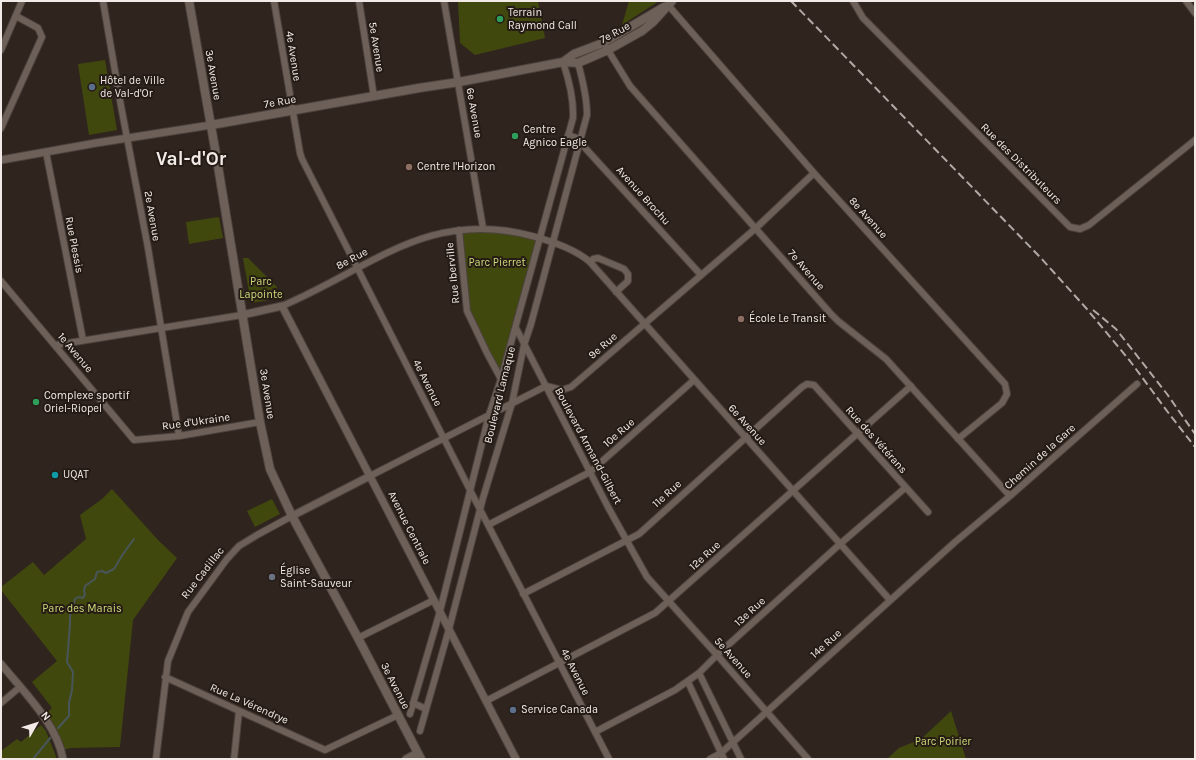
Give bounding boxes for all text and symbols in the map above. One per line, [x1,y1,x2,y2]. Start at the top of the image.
place label: Terrain Raymond Call [508,6,577,32]
marker: Terrain Raymond Call [495,14,505,24]
street label: 7e Rue [598,20,632,46]
street label: 5e Avenue [366,21,386,73]
street label: 4e Avenue [283,30,303,82]
street label: 3e Avenue [202,49,224,101]
place label: Hôtel de Ville de Val-d'Or [100,74,165,100]
marker: Hôtel de Ville de Val-d'Or [87,82,97,92]
street label: 6e Avenue [463,87,485,139]
street label: 7e Rue [263,93,297,111]
street label: Rue des Distributeurs [978,121,1064,207]
place label: Centre Agnico Eagle [523,123,587,149]
marker: Centre Agnico Eagle [510,131,520,141]
district label: Val-d'Or [156,149,226,171]
place label: Centre l'Horizon [417,160,495,174]
marker: Centre l'Horizon [404,162,414,172]
street label: Avenue Brochu [613,164,673,228]
street label: 2e Avenue [141,190,163,242]
street label: 8e Avenue [846,195,890,241]
street label: Rue Plessis [62,216,86,274]
street label: Rue Iberville [443,242,463,304]
street label: 8e Rue [334,245,370,273]
street label: 7e Avenue [785,247,827,293]
park label: Parc Pierret [468,256,526,270]
park label: Parc Lapointe [239,275,283,301]
place label: École Le Transit [749,312,826,326]
marker: École Le Transit [736,314,746,324]
street label: 1e Avenue [54,330,96,376]
street label: 9e Rue [586,330,620,362]
street label: Boulevard Lamaque [482,345,518,445]
street label: 4e Avenue [410,357,444,409]
street label: 3e Avenue [256,368,278,420]
street label: Boulevard Armand-Gilbert [552,385,624,507]
place label: Complexe sportif Oriel-Riopel [44,389,129,415]
marker: Complexe sportif Oriel-Riopel [31,397,41,407]
street label: 6e Avenue [725,402,769,448]
street label: Rue des Vétérans [842,404,910,476]
street label: Rue d'Ukraine [161,411,231,433]
street label: 10e Rue [601,416,637,450]
street label: Chemin de la Gare [1002,422,1078,492]
place label: UQAT [63,468,89,482]
marker: UQAT [50,470,60,480]
street label: 11e Rue [650,478,684,510]
street label: Avenue Centrale [385,489,433,567]
street label: 12e Rue [687,539,723,573]
street label: Rue Cadillac [179,544,227,602]
place label: Église Saint-Sauveur [280,564,352,590]
marker: Église Saint-Sauveur [267,572,277,582]
street label: 13e Rue [732,595,768,629]
park label: Parc des Marais [42,602,122,616]
street label: 14e Rue [808,627,844,661]
street label: 5e Avenue [711,635,755,681]
street label: 4e Avenue [558,646,592,698]
street label: 3e Avenue [378,660,412,712]
street label: Rue La Vérendrye [208,681,290,727]
place label: Service Canada [521,703,598,717]
north arrow [16,704,56,744]
marker: Service Canada [508,705,518,715]
text: N [38,709,53,723]
park label: Parc Poirier [915,735,971,749]

